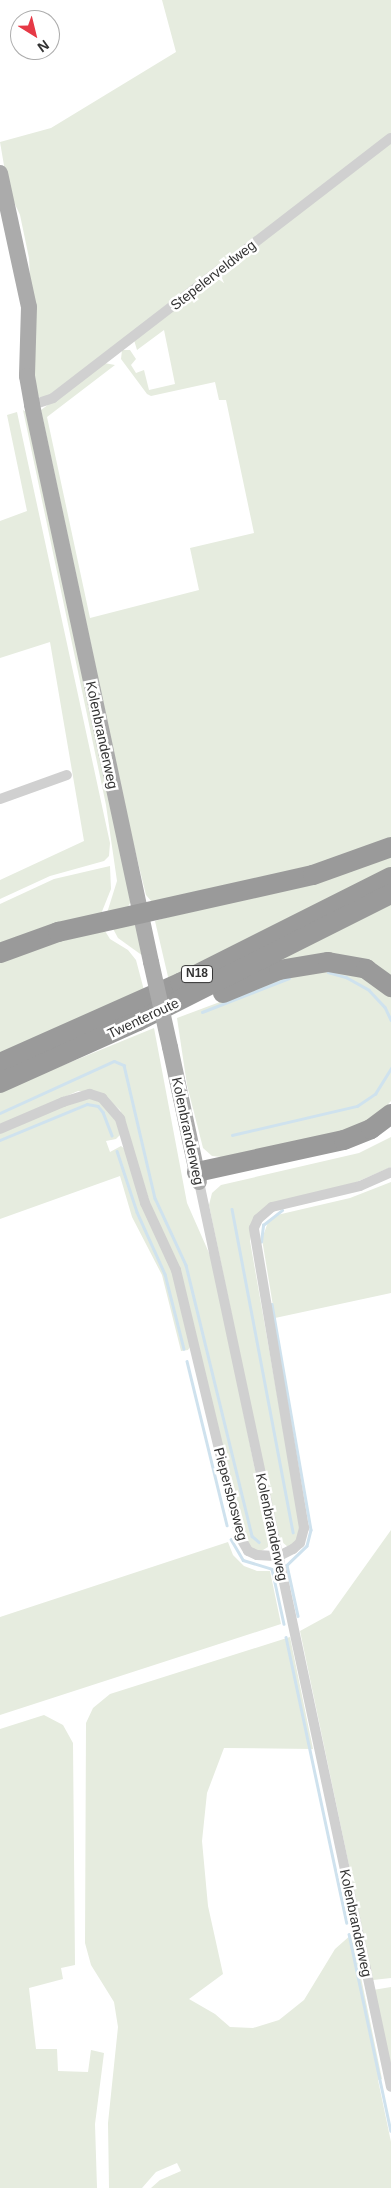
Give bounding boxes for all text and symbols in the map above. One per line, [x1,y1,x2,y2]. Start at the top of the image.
north arrow [10,10,60,60]
text: N [34,37,52,56]
street label: Stepelerveldweg [167,237,259,313]
street label: Kolenbranderweg [82,680,122,790]
road number: N18 [181,964,213,984]
street label: Twenteroute [105,994,181,1042]
street label: Kolenbranderweg [168,1076,208,1186]
street label: Piepersbosweg [210,1446,252,1542]
street label: Kolenbranderweg [252,1472,292,1582]
street label: Kolenbranderweg [336,1868,376,1978]

